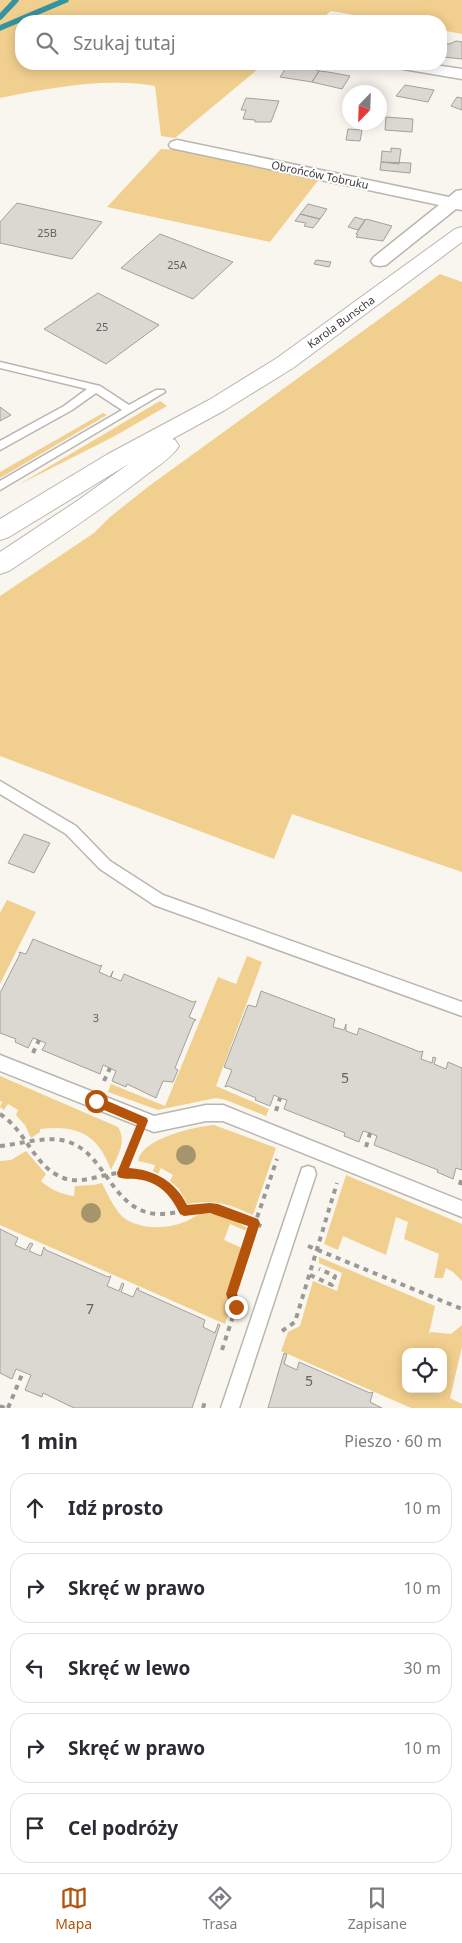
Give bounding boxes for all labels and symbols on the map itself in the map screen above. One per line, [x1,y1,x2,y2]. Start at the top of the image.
north arrow [342,85,387,130]
street label: Obrońców Tobruku [270,157,370,192]
house number: 25B [37,225,57,240]
house number: 25A [167,257,188,272]
street label: Karola Bunscha [304,292,378,351]
house number: 25 [96,319,108,334]
house number: 3 [93,1010,99,1025]
house number: 5 [341,1068,349,1087]
route start [85,1090,108,1113]
route end [225,1296,248,1319]
house number: 7 [86,1299,94,1318]
house number: 5 [305,1371,313,1390]

